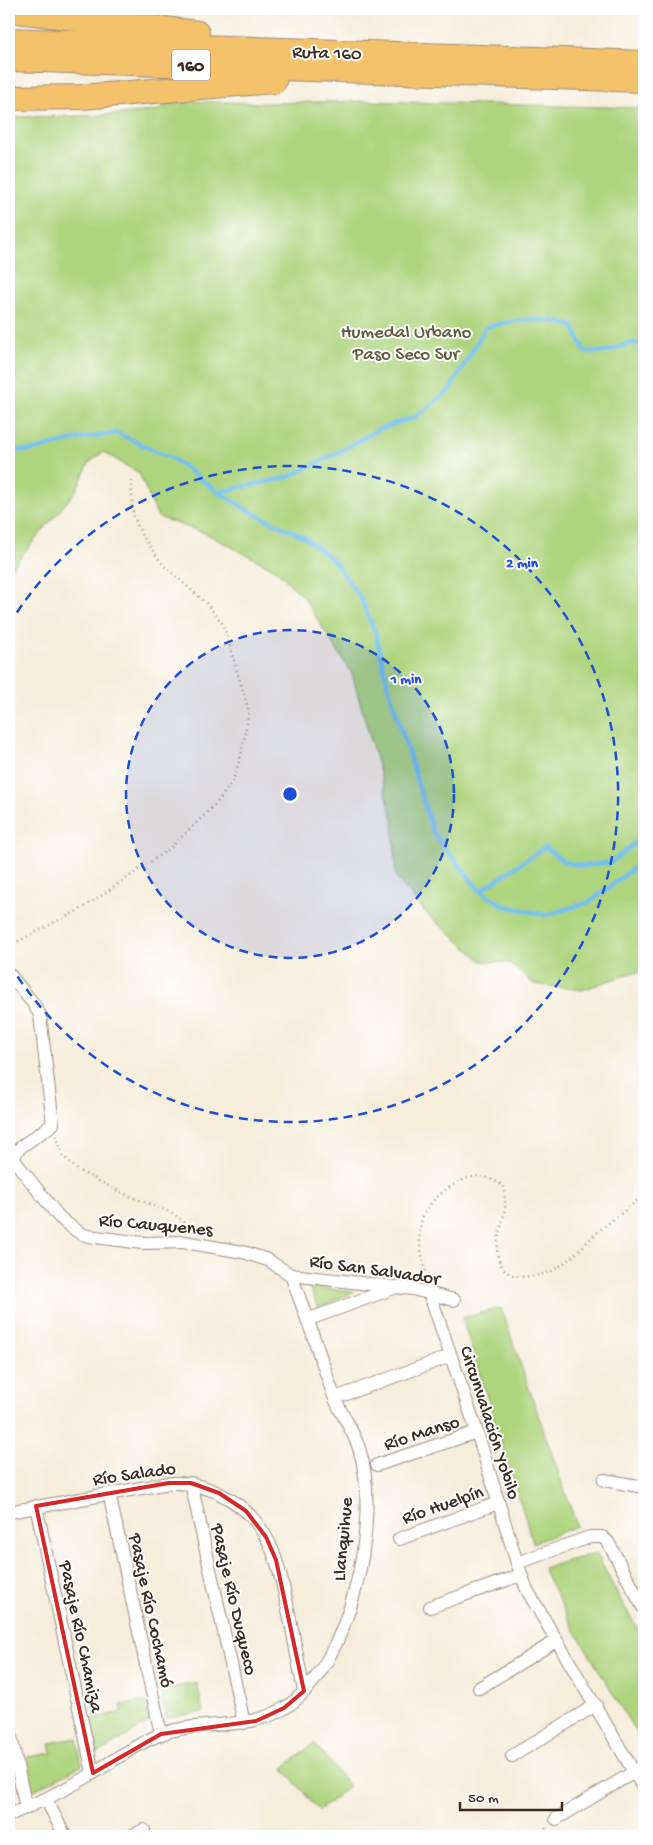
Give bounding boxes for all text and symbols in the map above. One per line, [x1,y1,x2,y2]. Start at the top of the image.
street label: Ruta 160 [292,42,362,67]
road number: 160 [172,50,210,80]
park label: Humedal Urbano Paso Seco Sur [341,322,471,367]
text: 2 min [506,555,539,573]
text: 1 min [390,671,422,689]
centre of rings [281,785,299,803]
street label: Río Cauquenes [98,1210,215,1243]
street label: Río San Salvador [308,1251,443,1292]
street label: Circunvalación Yobilo [453,1343,524,1503]
street label: Río Manso [381,1411,463,1457]
street label: Río Salado [92,1458,178,1493]
street label: Río Huelpín [399,1482,487,1531]
street label: Llanquihue [329,1496,360,1582]
street label: Pasaje Río Duqueco [204,1521,261,1678]
street label: Pasaje Río Cochamó [122,1530,177,1690]
street label: Pasaje Río Chamiza [52,1558,107,1716]
scale bar [460,1780,563,1812]
text: 50 m [468,1790,499,1808]

